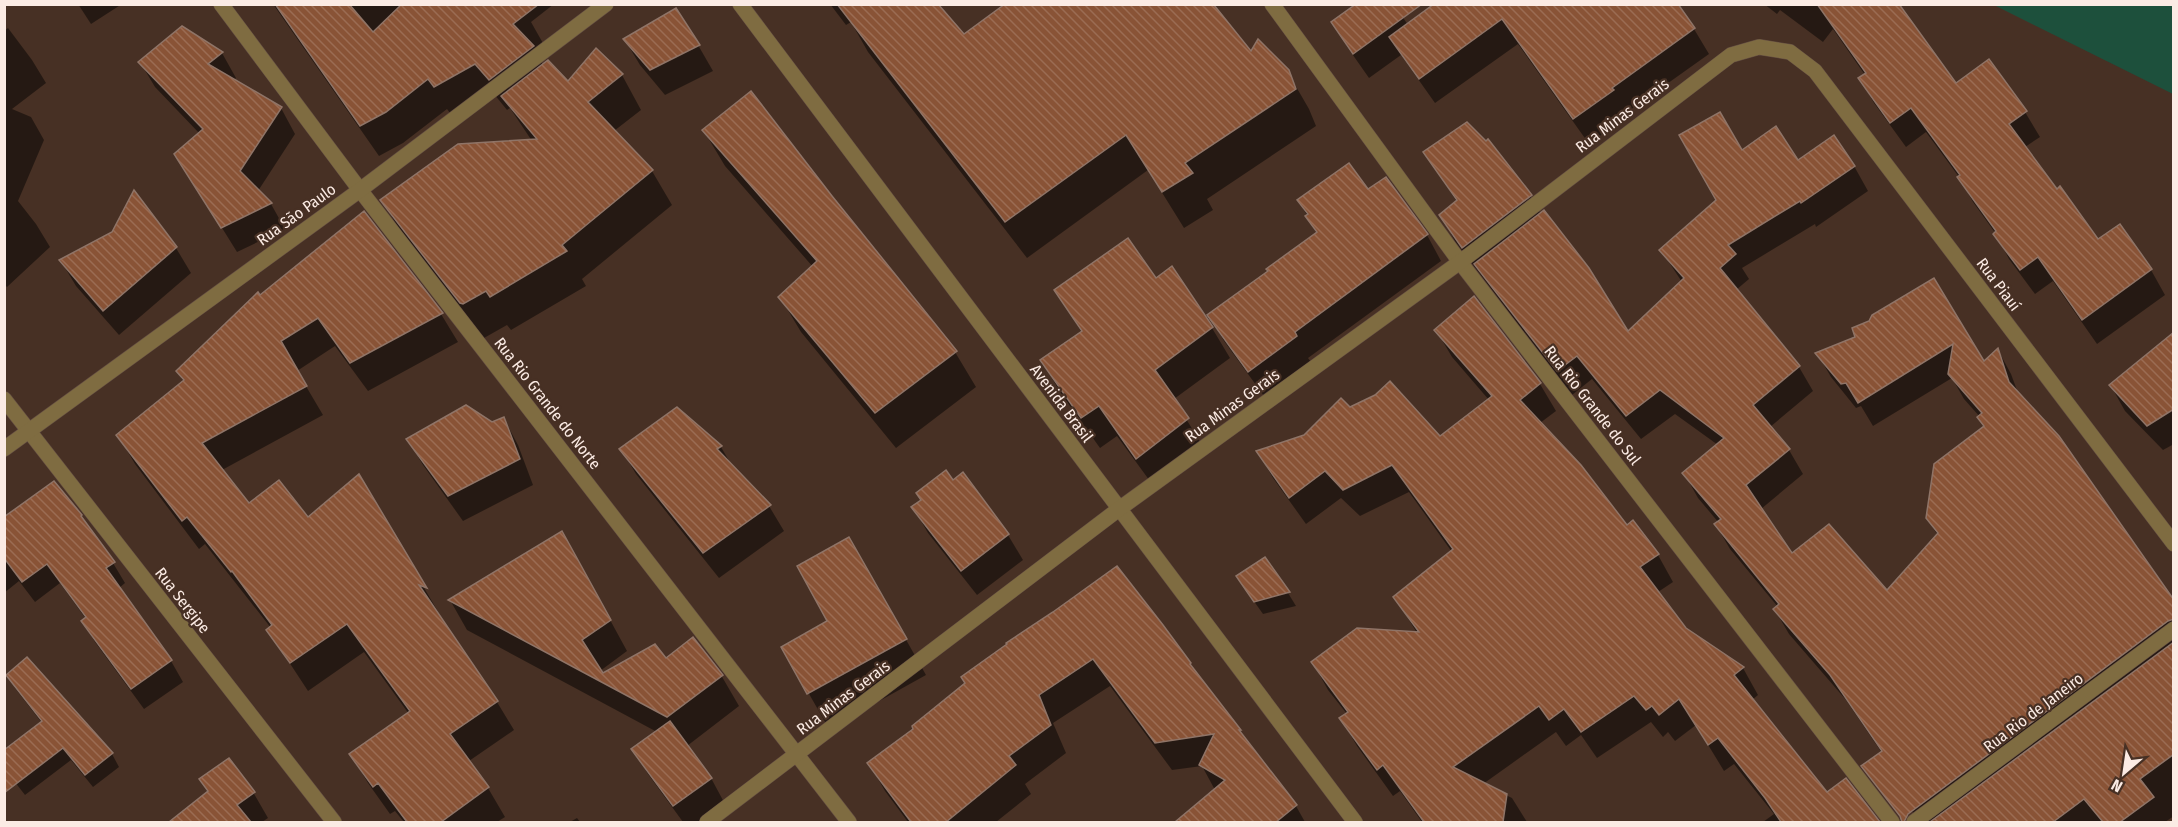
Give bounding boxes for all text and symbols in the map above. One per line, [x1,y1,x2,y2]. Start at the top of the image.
street label: Rua Minas Gerais [1572,74,1673,157]
street label: Rua São Paulo [253,179,339,249]
street label: Rua Piauí [1973,254,2025,315]
street label: Rua Rio Grande do Norte [490,334,605,473]
street label: Rua Rio Grande do Sul [1540,342,1645,469]
street label: Avenida Brasil [1026,361,1097,446]
street label: Rua Minas Gerais [1182,365,1283,446]
street label: Rua Sergipe [151,564,214,637]
street label: Rua Minas Gerais [793,656,894,739]
street label: Rua Rio de Janeiro [1980,669,2087,756]
north arrow [2094,743,2154,803]
text: N [2108,775,2126,796]

